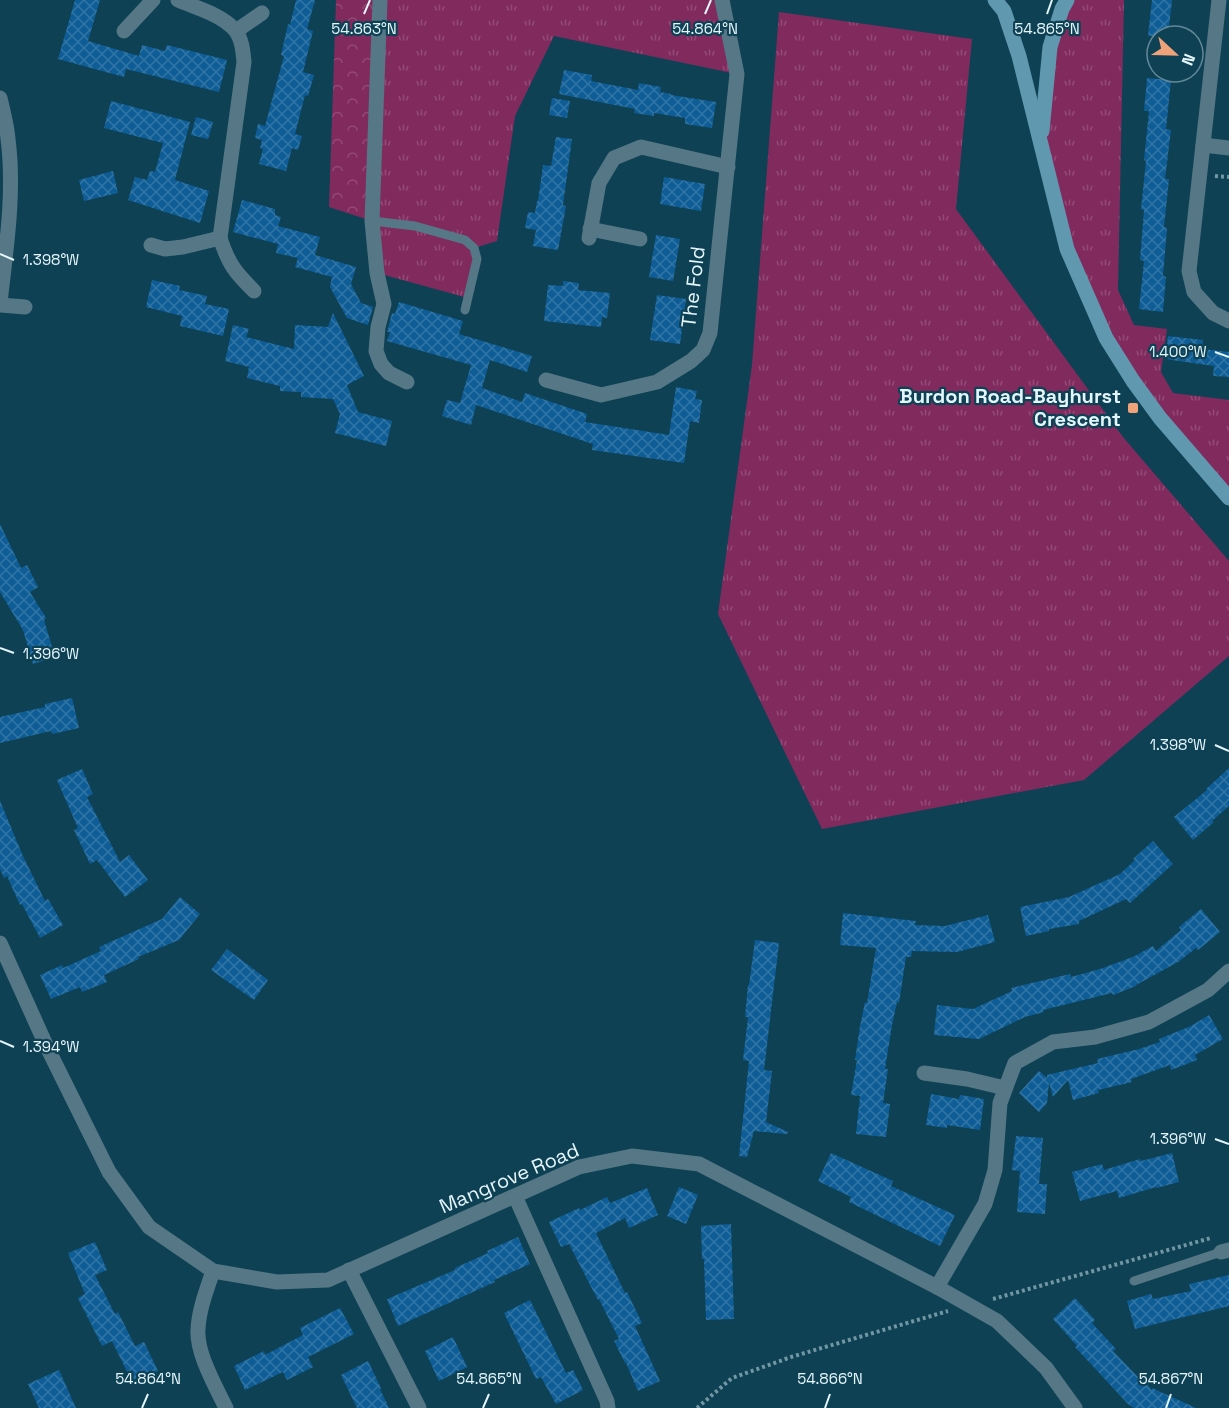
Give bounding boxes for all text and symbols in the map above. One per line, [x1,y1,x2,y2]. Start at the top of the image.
text: 54.863°N [331,19,397,38]
text: 54.864°N [672,19,738,38]
text: 54.865°N [1014,19,1080,38]
north arrow [1145,24,1205,84]
text: N [1177,51,1200,68]
street label: The Fold [675,245,711,329]
text: 1.398°W [23,250,79,269]
text: 1.400°W [1149,342,1207,361]
place label: Burdon Road-Bayhurst Crescent [899,383,1121,432]
marker: Burdon Road-Bayhurst Crescent [1126,401,1140,415]
text: 1.396°W [23,644,79,663]
text: 1.398°W [1150,735,1206,754]
text: 1.394°W [23,1037,79,1056]
text: 1.396°W [1150,1129,1206,1148]
street label: Mangrove Road [435,1137,583,1219]
text: 54.864°N [115,1369,181,1388]
text: 54.865°N [456,1369,522,1388]
text: 54.866°N [797,1369,863,1388]
text: 54.867°N [1139,1369,1203,1388]

